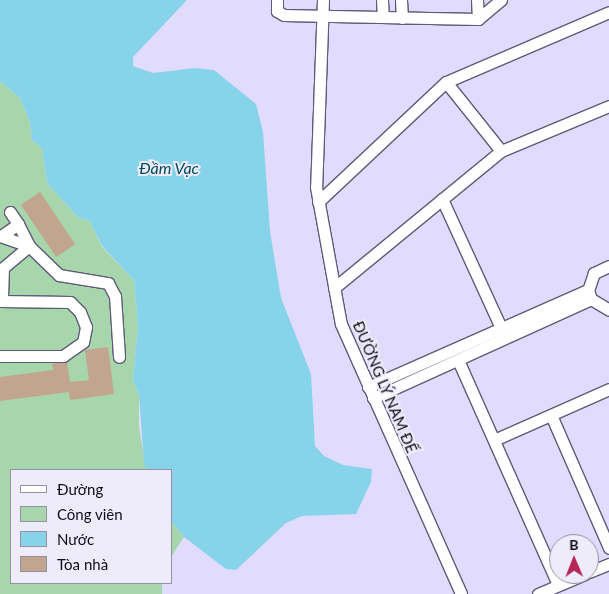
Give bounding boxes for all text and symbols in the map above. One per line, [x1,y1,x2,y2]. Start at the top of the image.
water label: Đầm Vạc [139,158,199,178]
street label: ĐƯỜNG LÝ NAM ĐẾ [349,318,421,456]
legend [10,469,172,584]
text: Đường [57,480,103,498]
text: Công viên [57,505,123,523]
text: Nước [57,530,94,548]
north arrow [549,534,599,584]
text: B [569,536,579,553]
text: Tòa nhà [57,555,108,573]

